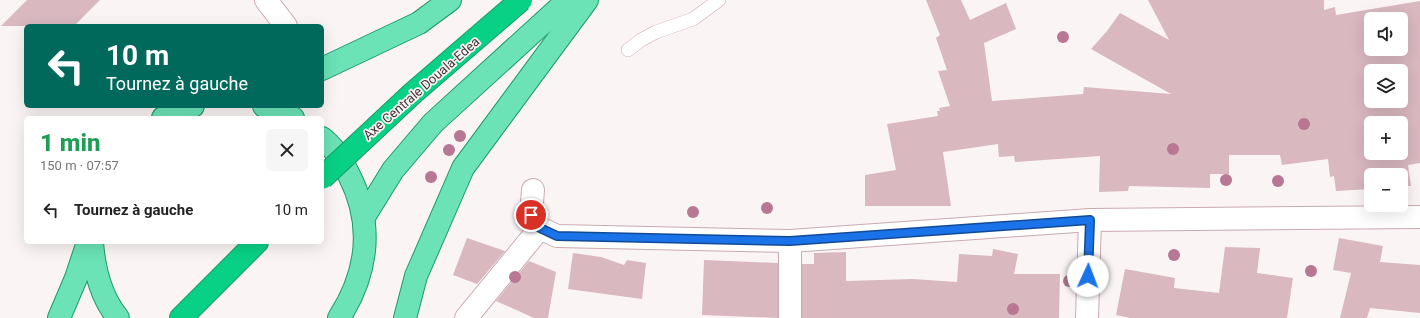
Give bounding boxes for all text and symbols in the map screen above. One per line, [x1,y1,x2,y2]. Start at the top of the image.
map controls [1364,12,1408,212]
button: sound [1364,12,1408,56]
street label: Axe Centrale Douala-Edea [360,34,482,143]
text: 10 m [106,39,169,72]
icon: left [40,40,92,92]
button: layers [1364,64,1408,108]
text: Tournez à gauche [106,73,248,94]
button: + [1364,116,1408,160]
text: 1 min [40,129,101,157]
button: close [266,129,308,171]
text: 150 m · 07:57 [40,158,119,173]
button: − [1364,168,1408,212]
pin [514,198,548,232]
icon: left [40,199,62,221]
text: Tournez à gauche [74,201,193,219]
text: 10 m [274,201,308,219]
icon: arrive [520,204,542,226]
position arrow [1067,255,1109,297]

